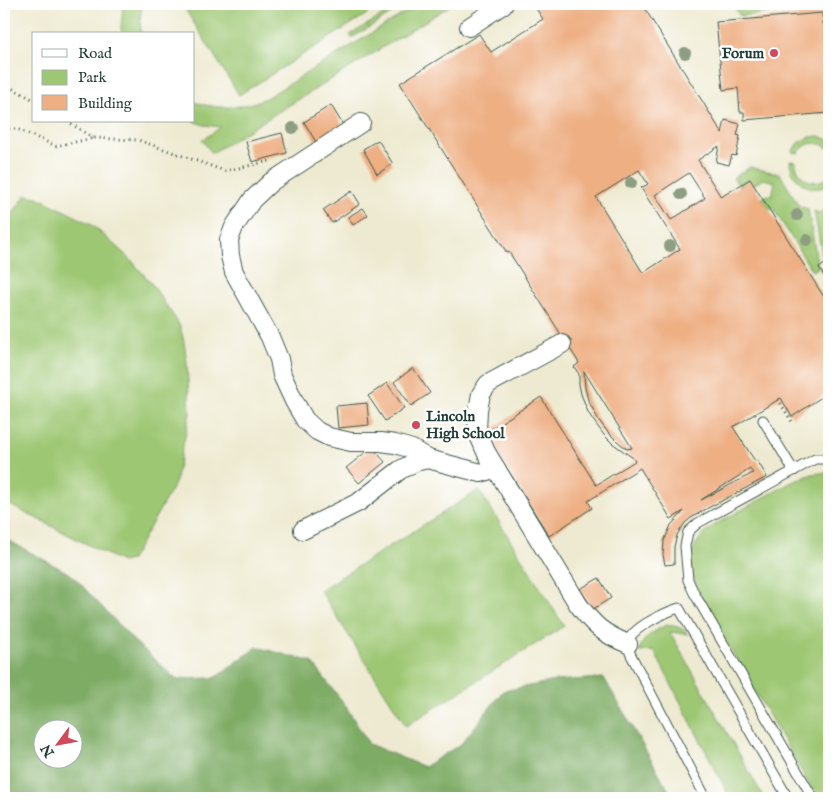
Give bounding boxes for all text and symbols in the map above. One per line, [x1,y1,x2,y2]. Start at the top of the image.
legend [32,32,195,122]
text: Road [78,44,113,63]
place label: Forum [722,44,764,63]
marker: Forum [768,47,780,59]
text: Park [78,68,108,87]
text: Building [78,94,133,113]
place label: Lincoln High School [426,407,505,443]
marker: Lincoln High School [410,419,422,431]
north arrow [32,720,82,770]
text: N [37,740,59,761]

